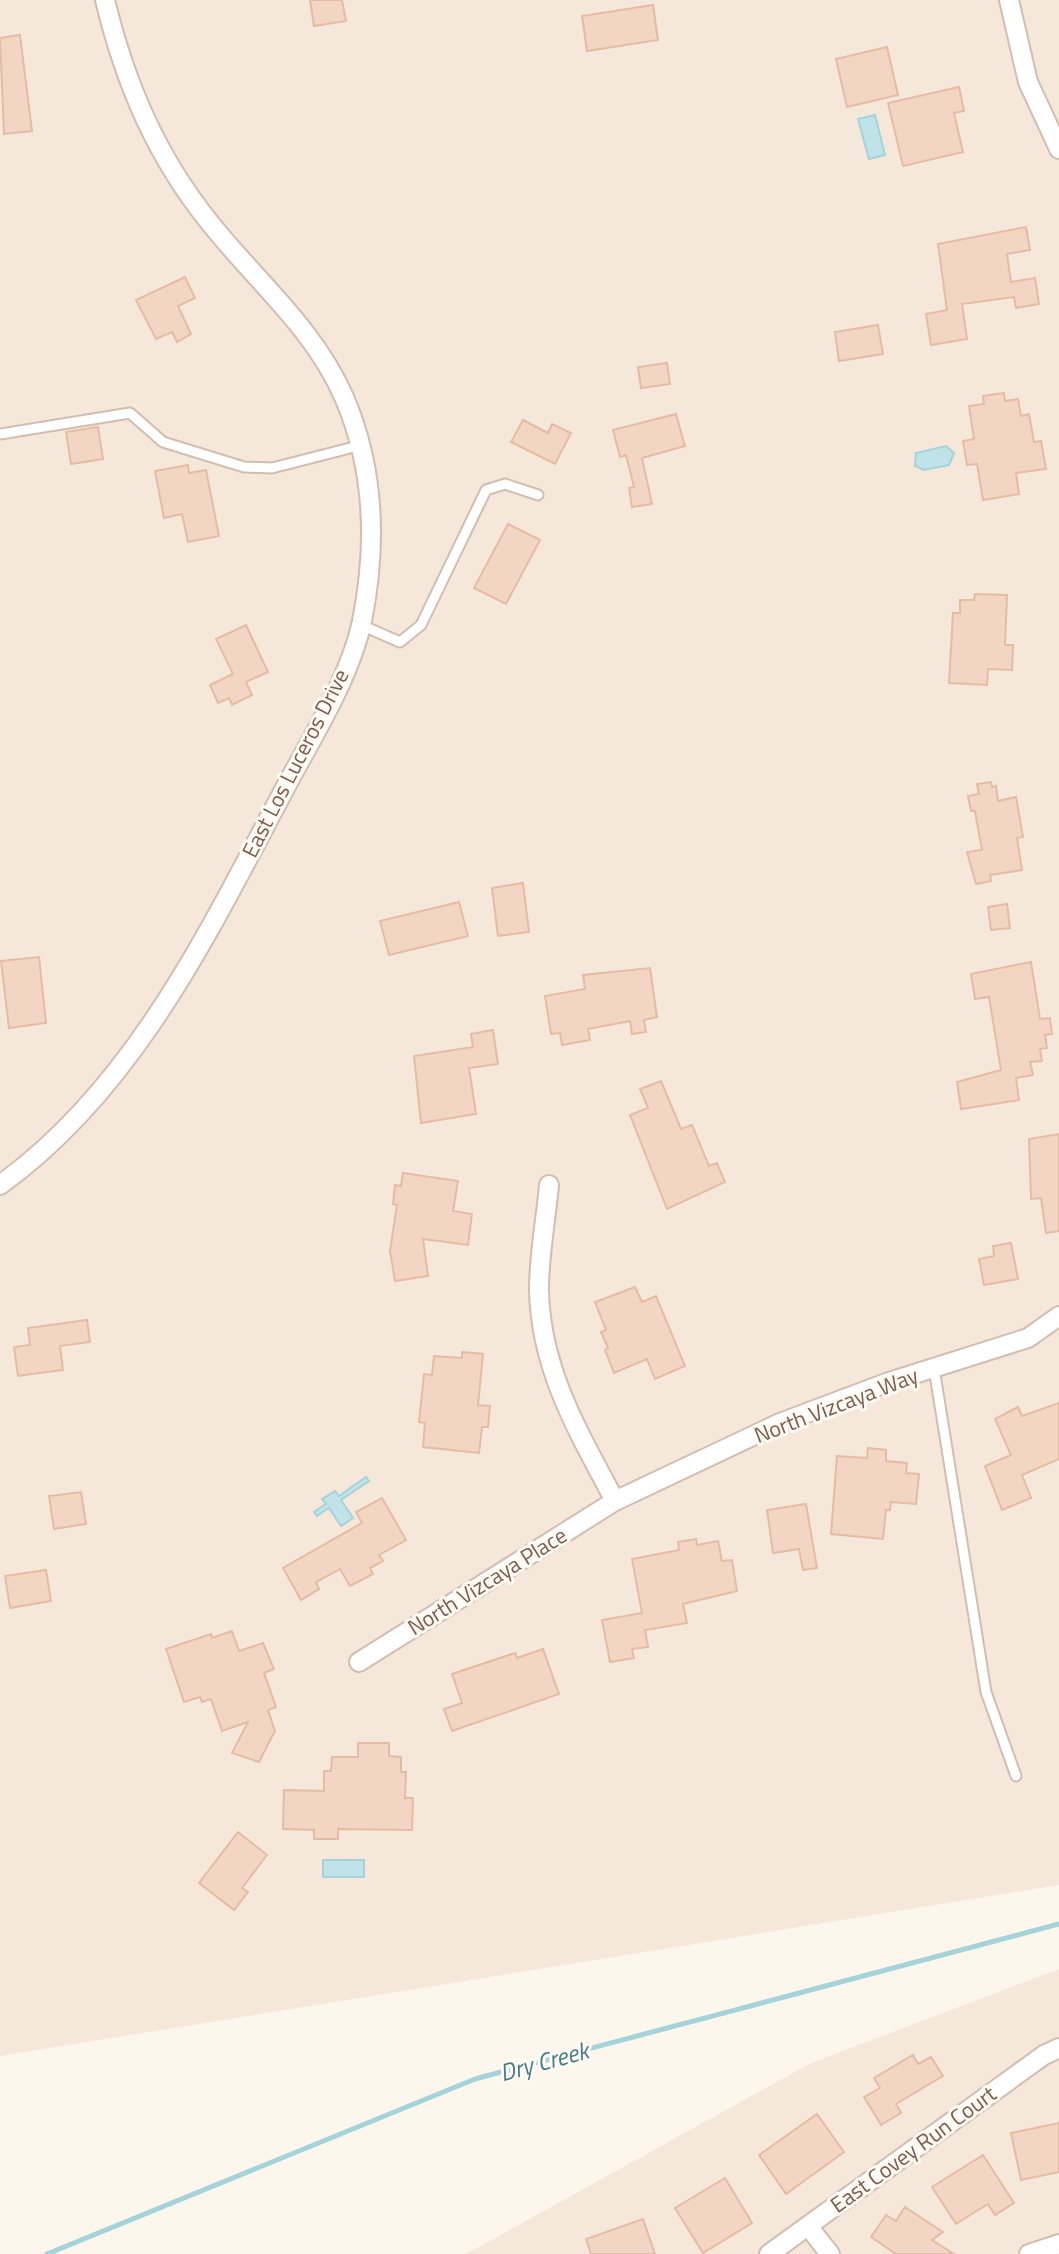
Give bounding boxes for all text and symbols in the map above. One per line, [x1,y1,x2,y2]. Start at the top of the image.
street label: East Los Luceros Drive [233,663,357,863]
street label: North Vizcaya Way [749,1358,923,1452]
street label: North Vizcaya Place [401,1518,573,1644]
water label: Dry Creek [496,2031,596,2090]
street label: East Covey Run Court [823,2077,1003,2221]

